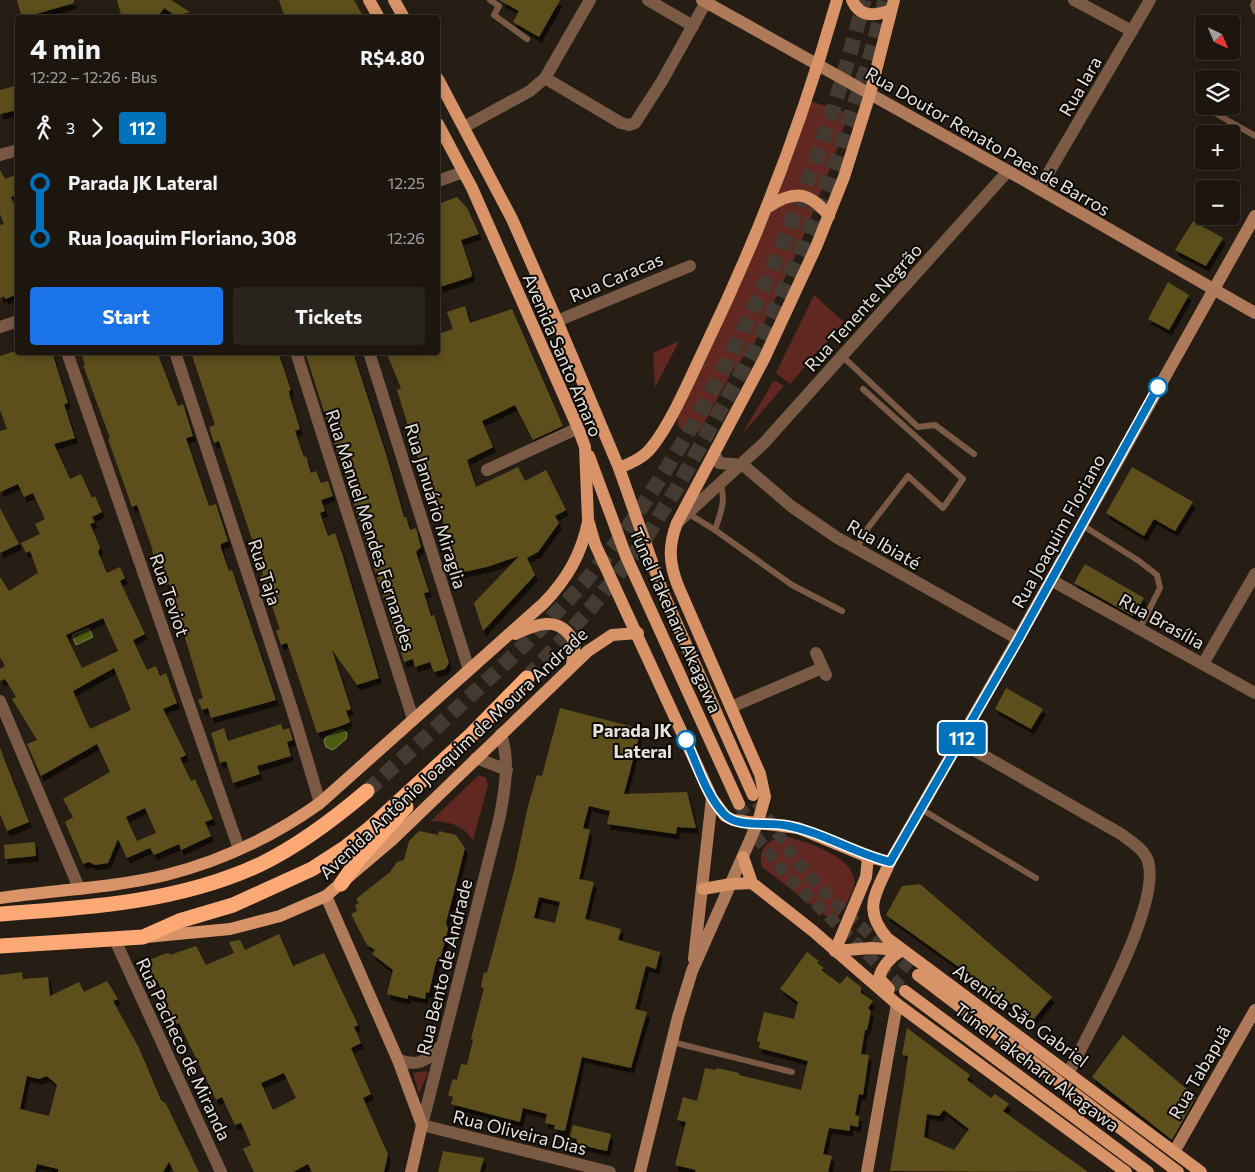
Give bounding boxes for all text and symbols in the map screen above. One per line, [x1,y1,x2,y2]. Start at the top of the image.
north arrow [1195,15,1240,60]
map controls [1195,15,1240,225]
text: 4 min [30,31,101,65]
text: R$4.80 [360,46,425,69]
street label: Rua Iara [1054,52,1106,120]
street label: Rua Doutor Renato Paes de Barros [862,62,1114,220]
text: 12:22 – 12:26 · Bus [30,67,157,86]
button: layers [1195,70,1240,115]
icon: walk [30,114,58,142]
icon: forward [83,114,111,142]
text: 112 [129,117,156,139]
text: 3 [66,118,75,137]
button: + [1195,125,1240,170]
text: Parada JK Lateral [68,171,218,194]
text: 12:25 [387,173,425,192]
button: − [1195,180,1240,225]
text: Rua Joaquim Floriano, 308 [68,226,297,249]
text: 12:26 [387,228,425,247]
street label: Rua Tenente Negrão [800,238,926,376]
street label: Rua Caracas [566,247,666,307]
street label: Avenida Santo Amaro [519,270,607,440]
button: Start [30,287,223,345]
button: Tickets [233,287,425,345]
unlabelled marker [1148,377,1168,397]
street label: Rua Manuel Mendes Fernandes [322,407,420,653]
street label: Rua Januário Miraglia [400,421,472,591]
street label: Rua Joaquim Floriano [1007,450,1109,612]
street label: Rua Ibiaté [843,514,925,574]
street label: Túnel Takeharu Akagawa [625,524,727,716]
street label: Rua Taja [244,536,286,608]
street label: Rua Teviot [146,551,194,639]
street label: Rua Brasília [1115,588,1209,654]
street label: Avenida Antônio Joaquim de Moura Andrade [314,623,592,883]
place label: Parada JK Lateral [592,719,672,762]
line badge: 112 [933,722,991,754]
text: 112 [949,727,975,749]
marker: Parada JK Lateral [676,730,696,750]
street label: Rua Bento de Andrade [411,877,477,1057]
street label: Rua Pacheco de Miranda [132,954,236,1144]
street label: Avenida São Gabriel [949,959,1093,1071]
street label: Túnel Takeharu Akagawa [950,998,1124,1136]
street label: Rua Tabapuã [1163,1021,1235,1123]
street label: Rua Oliveira Dias [451,1105,589,1159]

